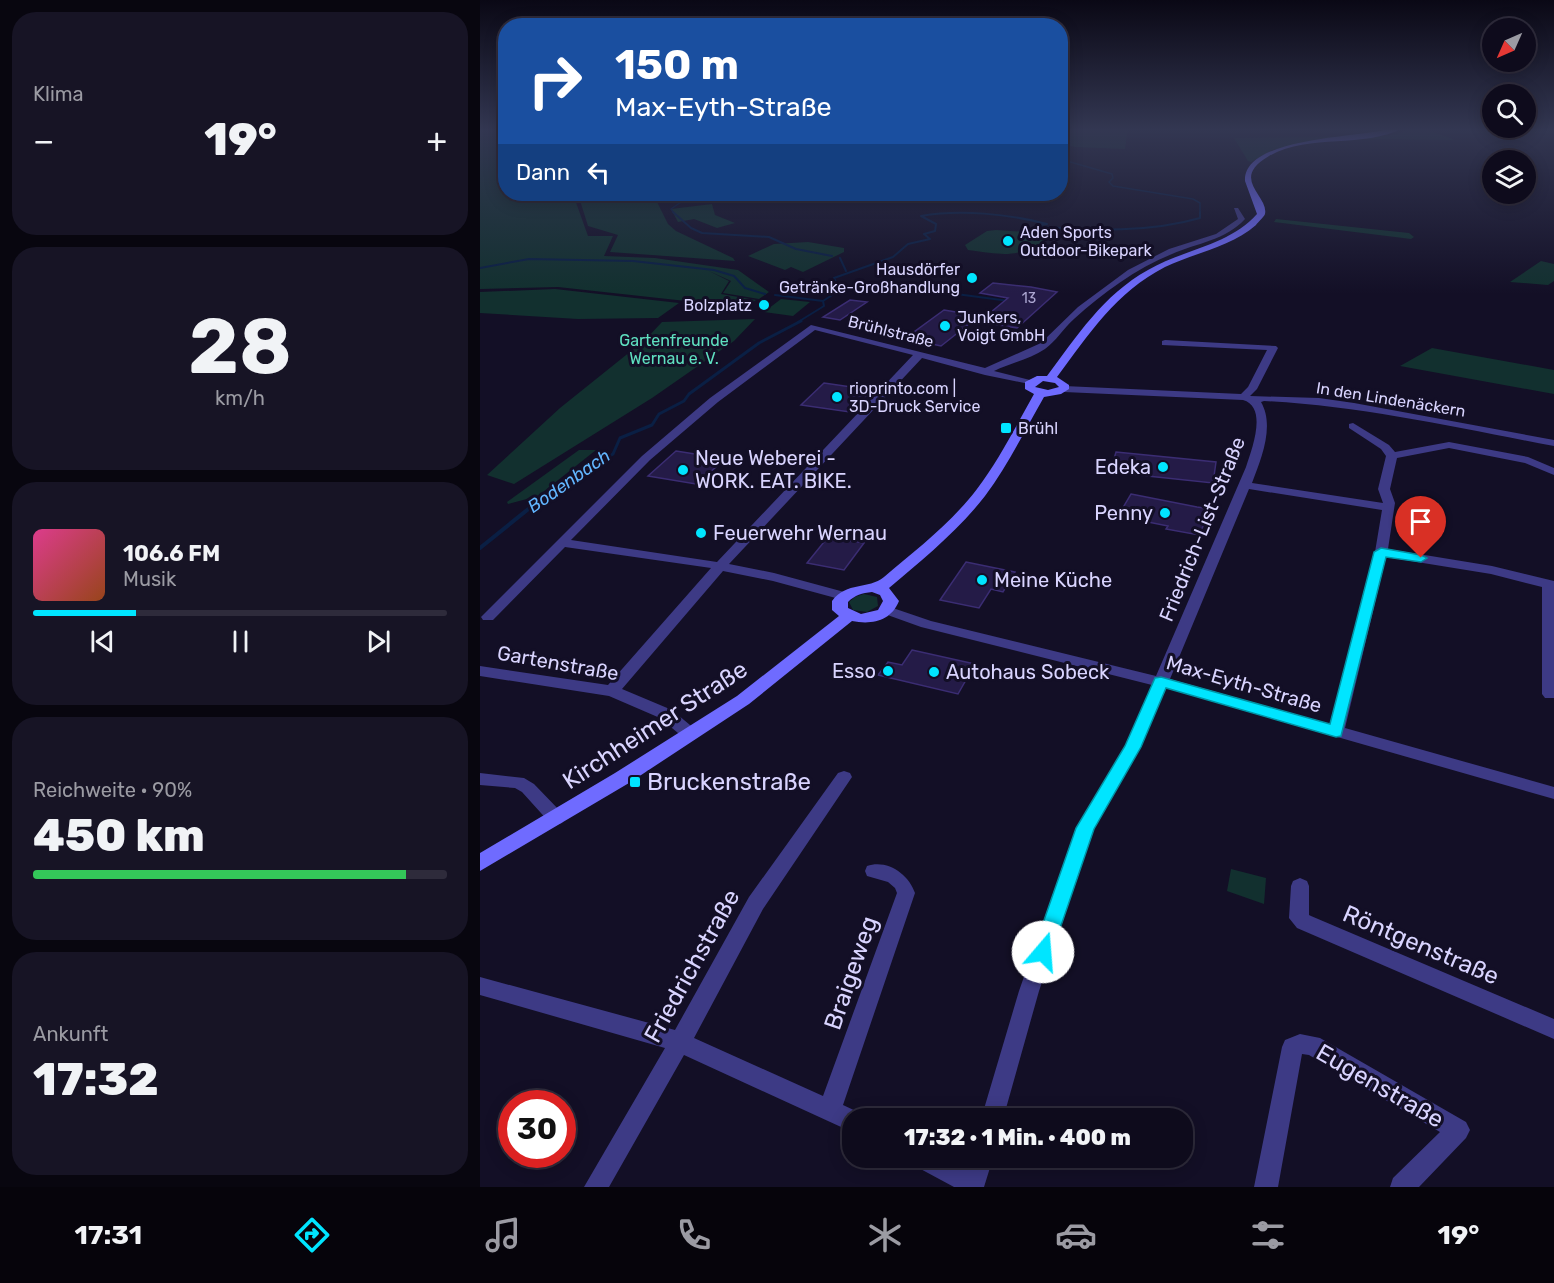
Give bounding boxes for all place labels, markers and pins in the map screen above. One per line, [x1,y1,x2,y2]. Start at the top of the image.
place label: Aden Sports Outdoor-Bikepark [1020,223,1153,260]
marker: Aden Sports Outdoor-Bikepark [1001,234,1015,248]
place label: Hausdörfer Getränke-Großhandlung [779,260,960,297]
marker: Hausdörfer Getränke-Großhandlung [965,271,979,285]
place label: Bolzplatz [684,296,752,315]
marker: Bolzplatz [757,298,771,312]
place label: Junkers, Voigt GmbH [957,308,1046,345]
marker: Junkers, Voigt GmbH [938,319,952,333]
place label: rioprinto.com | 3D-Druck Service [849,378,980,416]
marker: rioprinto.com | 3D-Druck Service [830,390,844,404]
place label: Brühl [1018,419,1058,438]
marker: Brühl [999,421,1013,435]
place label: Neue Weberei - WORK. EAT. BIKE. [695,446,852,493]
place label: Edeka [1095,455,1151,479]
marker: Edeka [1156,460,1170,474]
marker: Neue Weberei - WORK. EAT. BIKE. [676,463,690,477]
pin [1395,496,1446,558]
place label: Penny [1094,501,1153,525]
marker: Penny [1158,506,1172,520]
place label: Feuerwehr Wernau [713,521,887,545]
marker: Feuerwehr Wernau [694,526,708,540]
place label: Meine Küche [994,568,1112,592]
marker: Meine Küche [975,573,989,587]
place label: Esso [832,659,876,683]
place label: Autohaus Sobeck [946,660,1110,684]
marker: Esso [881,664,895,678]
marker: Autohaus Sobeck [927,665,941,679]
place label: Bruckenstraße [647,768,811,796]
marker: Bruckenstraße [628,775,642,789]

